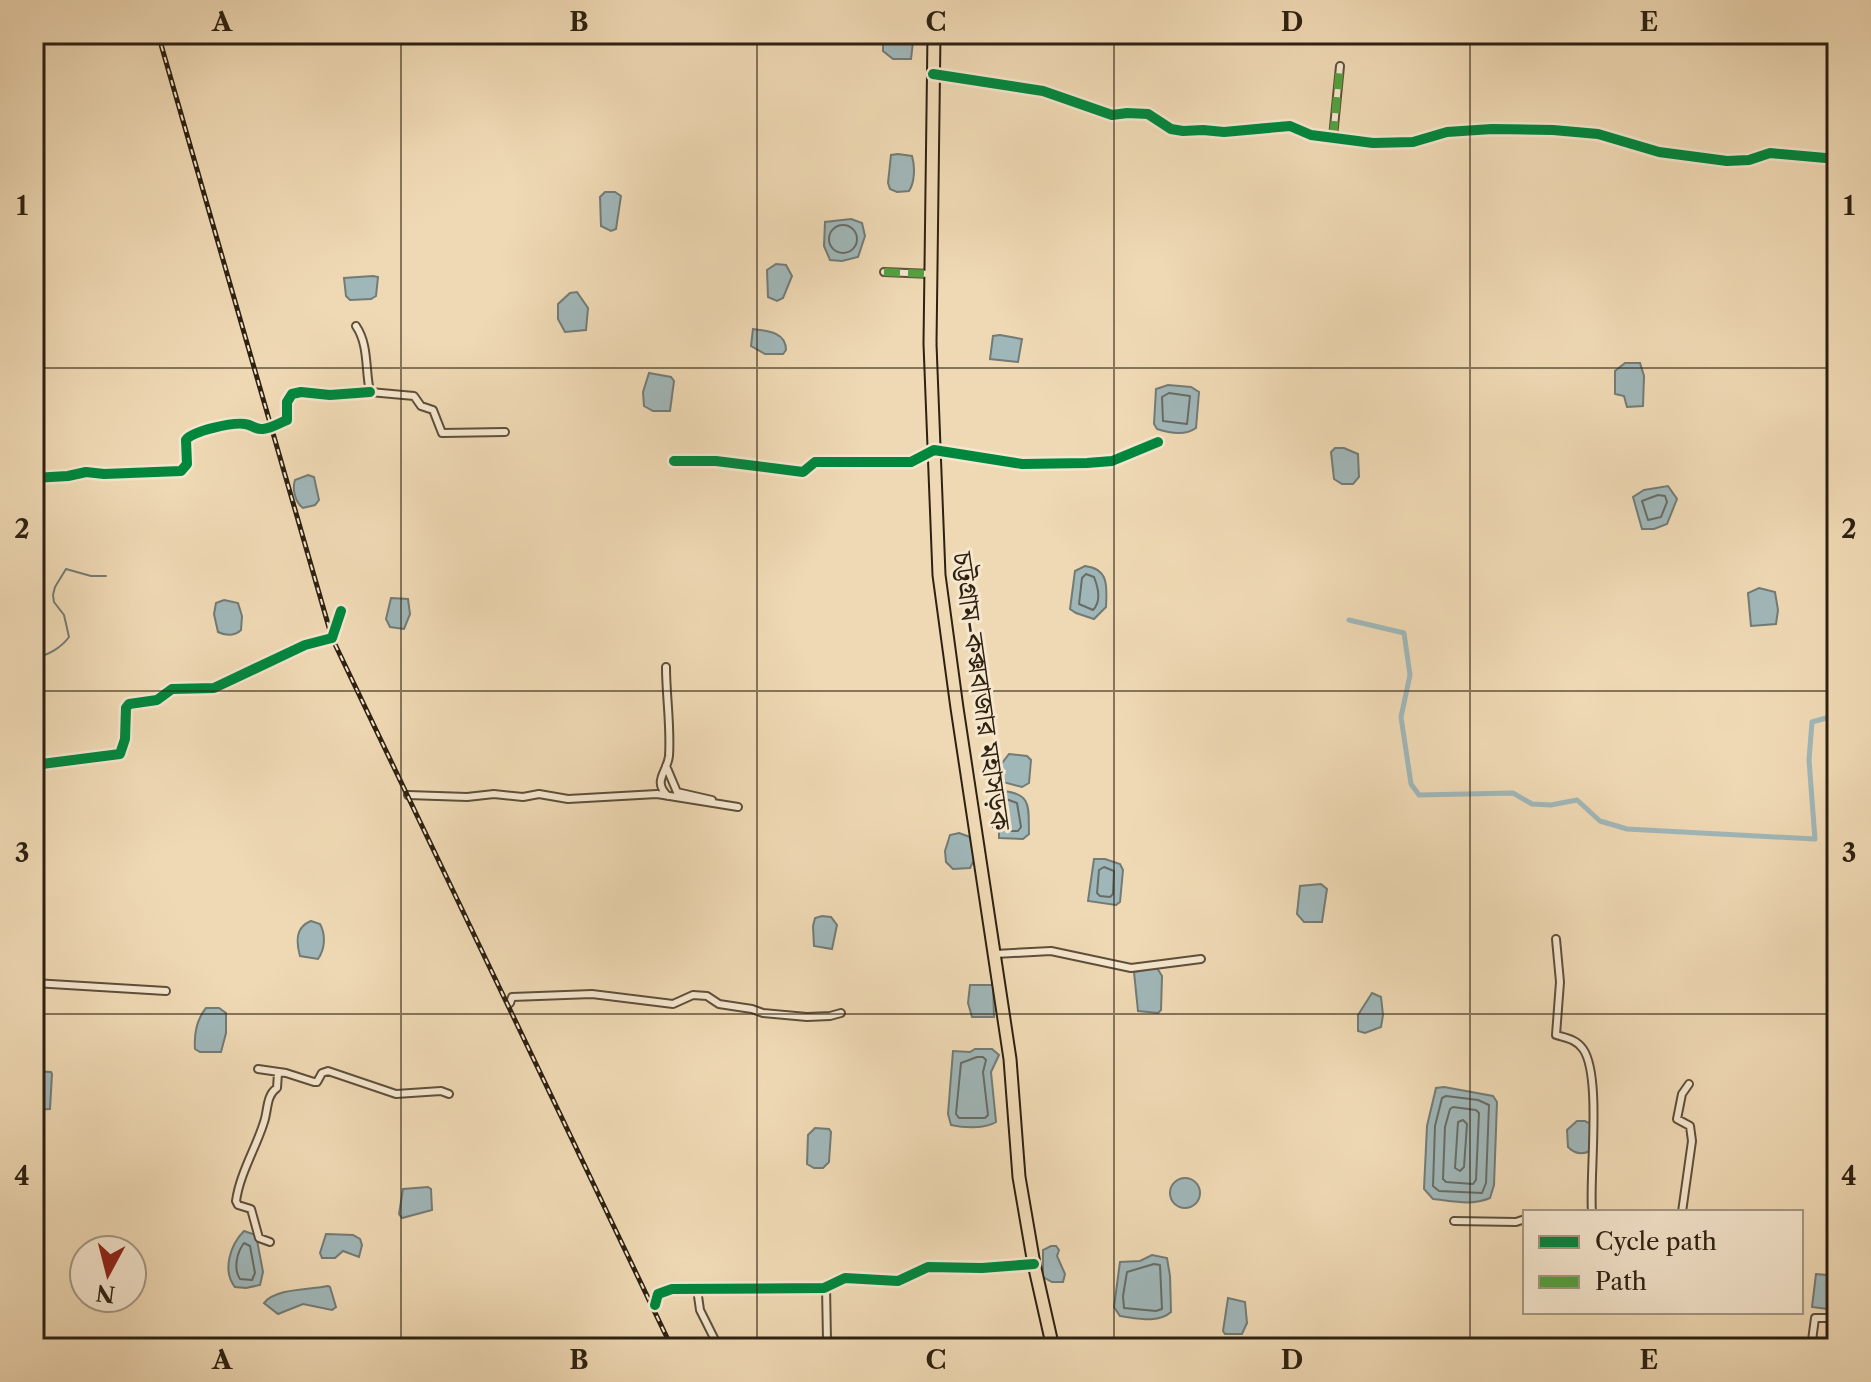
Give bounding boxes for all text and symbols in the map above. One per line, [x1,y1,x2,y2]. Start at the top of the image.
text: A [211,6,233,38]
text: B [569,6,589,38]
text: C [926,6,946,38]
text: D [1281,6,1303,38]
text: E [1640,6,1658,38]
text: 1 [16,190,28,222]
text: 1 [1843,190,1855,222]
text: 2 [14,513,30,545]
text: 2 [1841,513,1857,545]
street label: চট্টগ্রাম-কক্সবাজার মহাসড়ক [945,549,1019,834]
text: 3 [15,837,29,869]
text: 3 [1842,837,1856,869]
text: 4 [14,1160,30,1192]
text: 4 [1841,1160,1857,1192]
legend [1523,1210,1803,1314]
text: Cycle path [1595,1227,1717,1256]
north arrow [68,1234,148,1314]
text: Path [1595,1267,1647,1296]
text: N [94,1279,117,1308]
text: A [211,1344,233,1376]
text: B [569,1344,589,1376]
text: C [926,1344,946,1376]
text: D [1281,1344,1303,1376]
text: E [1640,1344,1658,1376]

